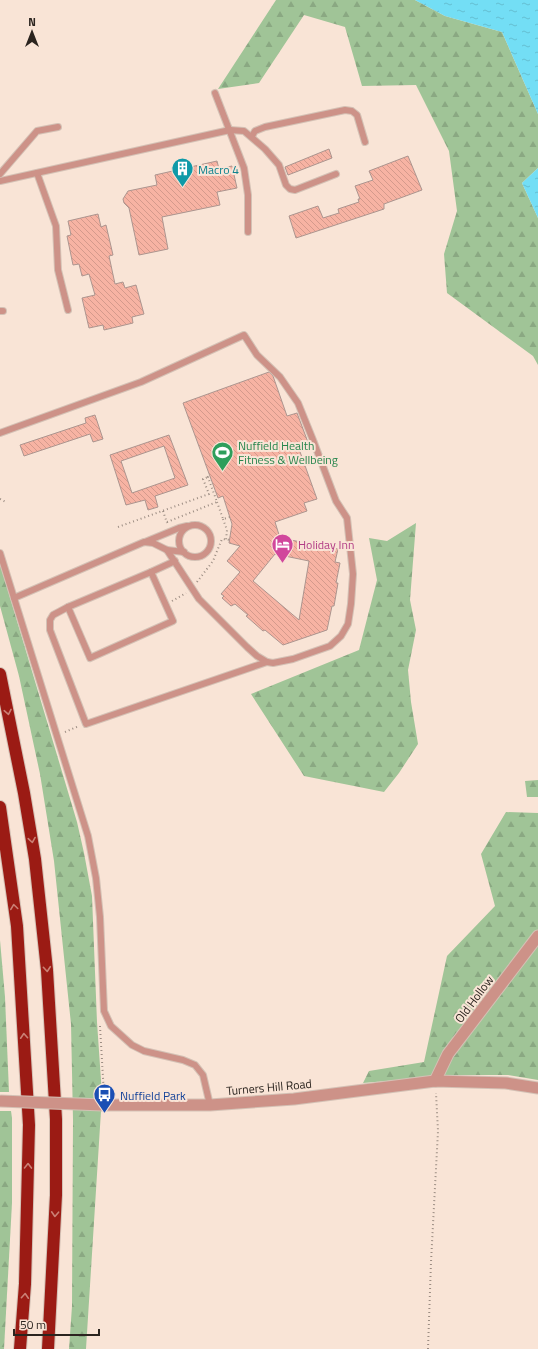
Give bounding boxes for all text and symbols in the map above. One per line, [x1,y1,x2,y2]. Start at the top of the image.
north arrow [12,12,52,52]
text: N [28,14,36,30]
building icon: Macro 4 [169,156,195,189]
place label: Macro 4 [198,160,239,179]
place label: Nuffield Health Fitness & Wellbeing [238,436,338,469]
sports icon: Nuffield Health Fitness & Wellbeing [209,439,235,472]
hotel icon: Holiday Inn [270,531,296,564]
place label: Holiday Inn [298,535,354,554]
one-way arrow [4,709,12,716]
one-way arrow [27,837,36,843]
one-way arrow [10,904,19,910]
one-way arrow [42,966,51,972]
street label: Old Hollow [450,971,498,1027]
one-way arrow [19,1033,28,1039]
street label: Turners Hill Road [226,1074,312,1100]
bus stop icon: Nuffield Park [92,1082,118,1115]
place label: Nuffield Park [120,1086,186,1105]
one-way arrow [24,1163,32,1169]
one-way arrow [51,1211,60,1217]
one-way arrow [20,1293,29,1299]
scale bar [14,1311,99,1337]
text: 50 m [20,1315,46,1334]

